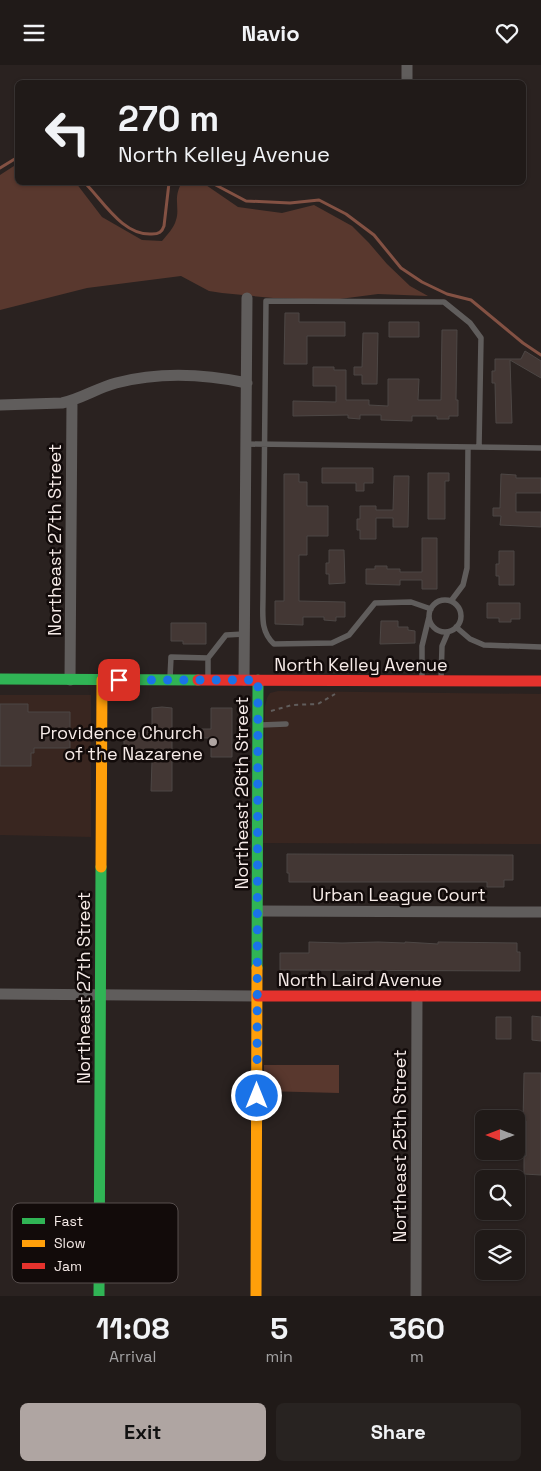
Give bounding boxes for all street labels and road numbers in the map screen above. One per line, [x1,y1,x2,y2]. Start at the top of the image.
street label: Northeast 27th Street [43,444,66,636]
street label: North Kelley Avenue [274,653,448,676]
street label: Northeast 26th Street [230,696,253,890]
street label: Urban League Court [312,883,486,906]
street label: Northeast 27th Street [72,892,95,1084]
street label: North Laird Avenue [278,968,442,991]
street label: Northeast 25th Street [388,1050,411,1242]

